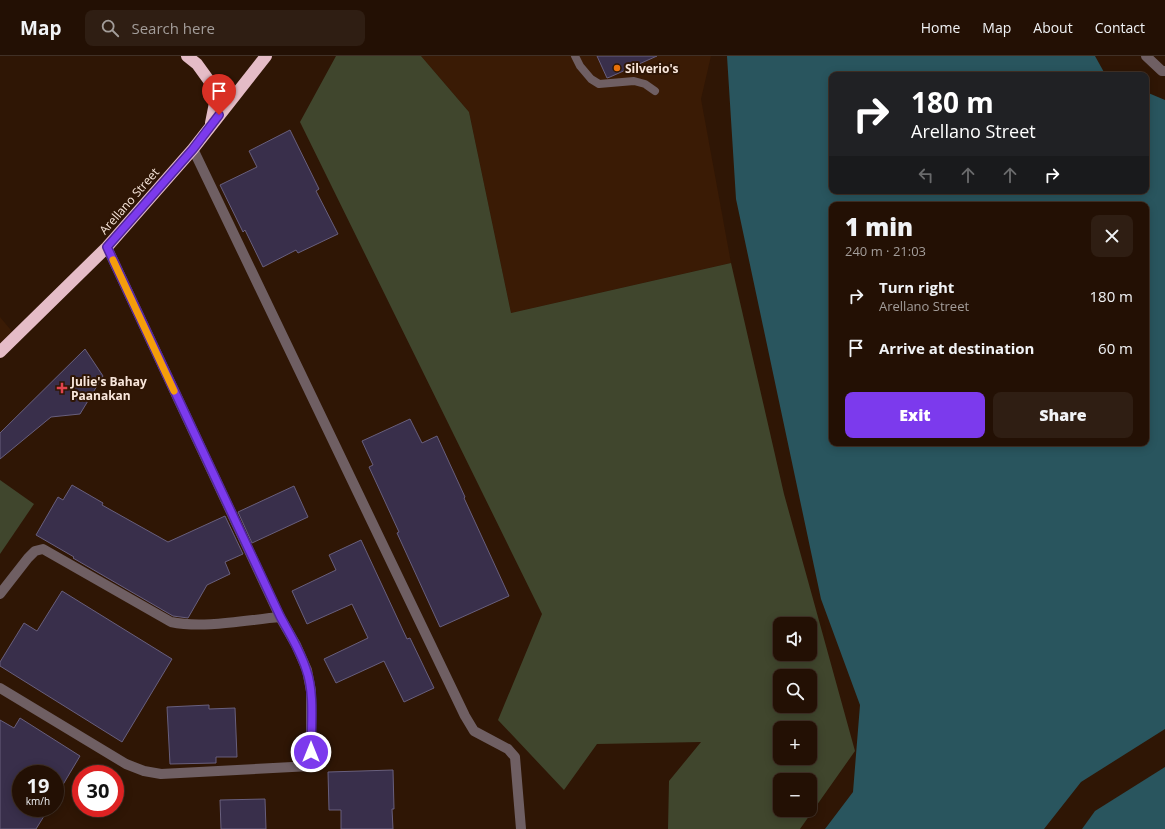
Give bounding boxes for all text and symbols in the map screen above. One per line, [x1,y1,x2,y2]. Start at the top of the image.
search box [85,10,365,46]
text: Map [20,15,61,41]
icon: search [99,17,121,39]
text: Search here [131,18,215,38]
text: Home [921,18,960,37]
text: Map [982,18,1011,37]
text: About [1033,18,1073,37]
text: Contact [1095,18,1145,37]
place label: Silverio's [625,60,679,77]
marker: Silverio's [612,63,622,73]
pin [202,74,236,115]
icon: arrive [208,80,230,102]
text: 180 m [911,83,994,121]
icon: right [845,88,897,140]
text: Arellano Street [911,119,1036,143]
street label: Arellano Street [95,164,163,238]
icon: left [915,164,937,186]
icon: ahead [957,164,979,186]
icon: ahead [999,164,1021,186]
icon: right [1041,164,1063,186]
text: 1 min [845,210,913,243]
button: close [1091,215,1133,257]
text: 240 m · 21:03 [845,242,926,260]
text: Turn right [879,277,954,297]
icon: right [845,285,867,307]
text: 180 m [1089,286,1133,306]
text: Arellano Street [879,297,969,315]
icon: arrive [845,337,867,359]
text: Arrive at destination [879,338,1034,358]
text: 60 m [1098,338,1133,358]
place label: Julie's Bahay Paanakan [70,373,147,404]
marker: Julie's Bahay Paanakan [56,382,68,394]
button: Exit [845,392,985,438]
button: Share [993,392,1133,438]
map controls [773,617,817,817]
button: sound [773,617,817,661]
button: search [773,669,817,713]
button: + [773,721,817,765]
position arrow [290,731,332,773]
speed limit sign: 30 [72,765,124,817]
text: 19 [27,772,49,799]
button: − [773,773,817,817]
text: km/h [26,794,50,808]

